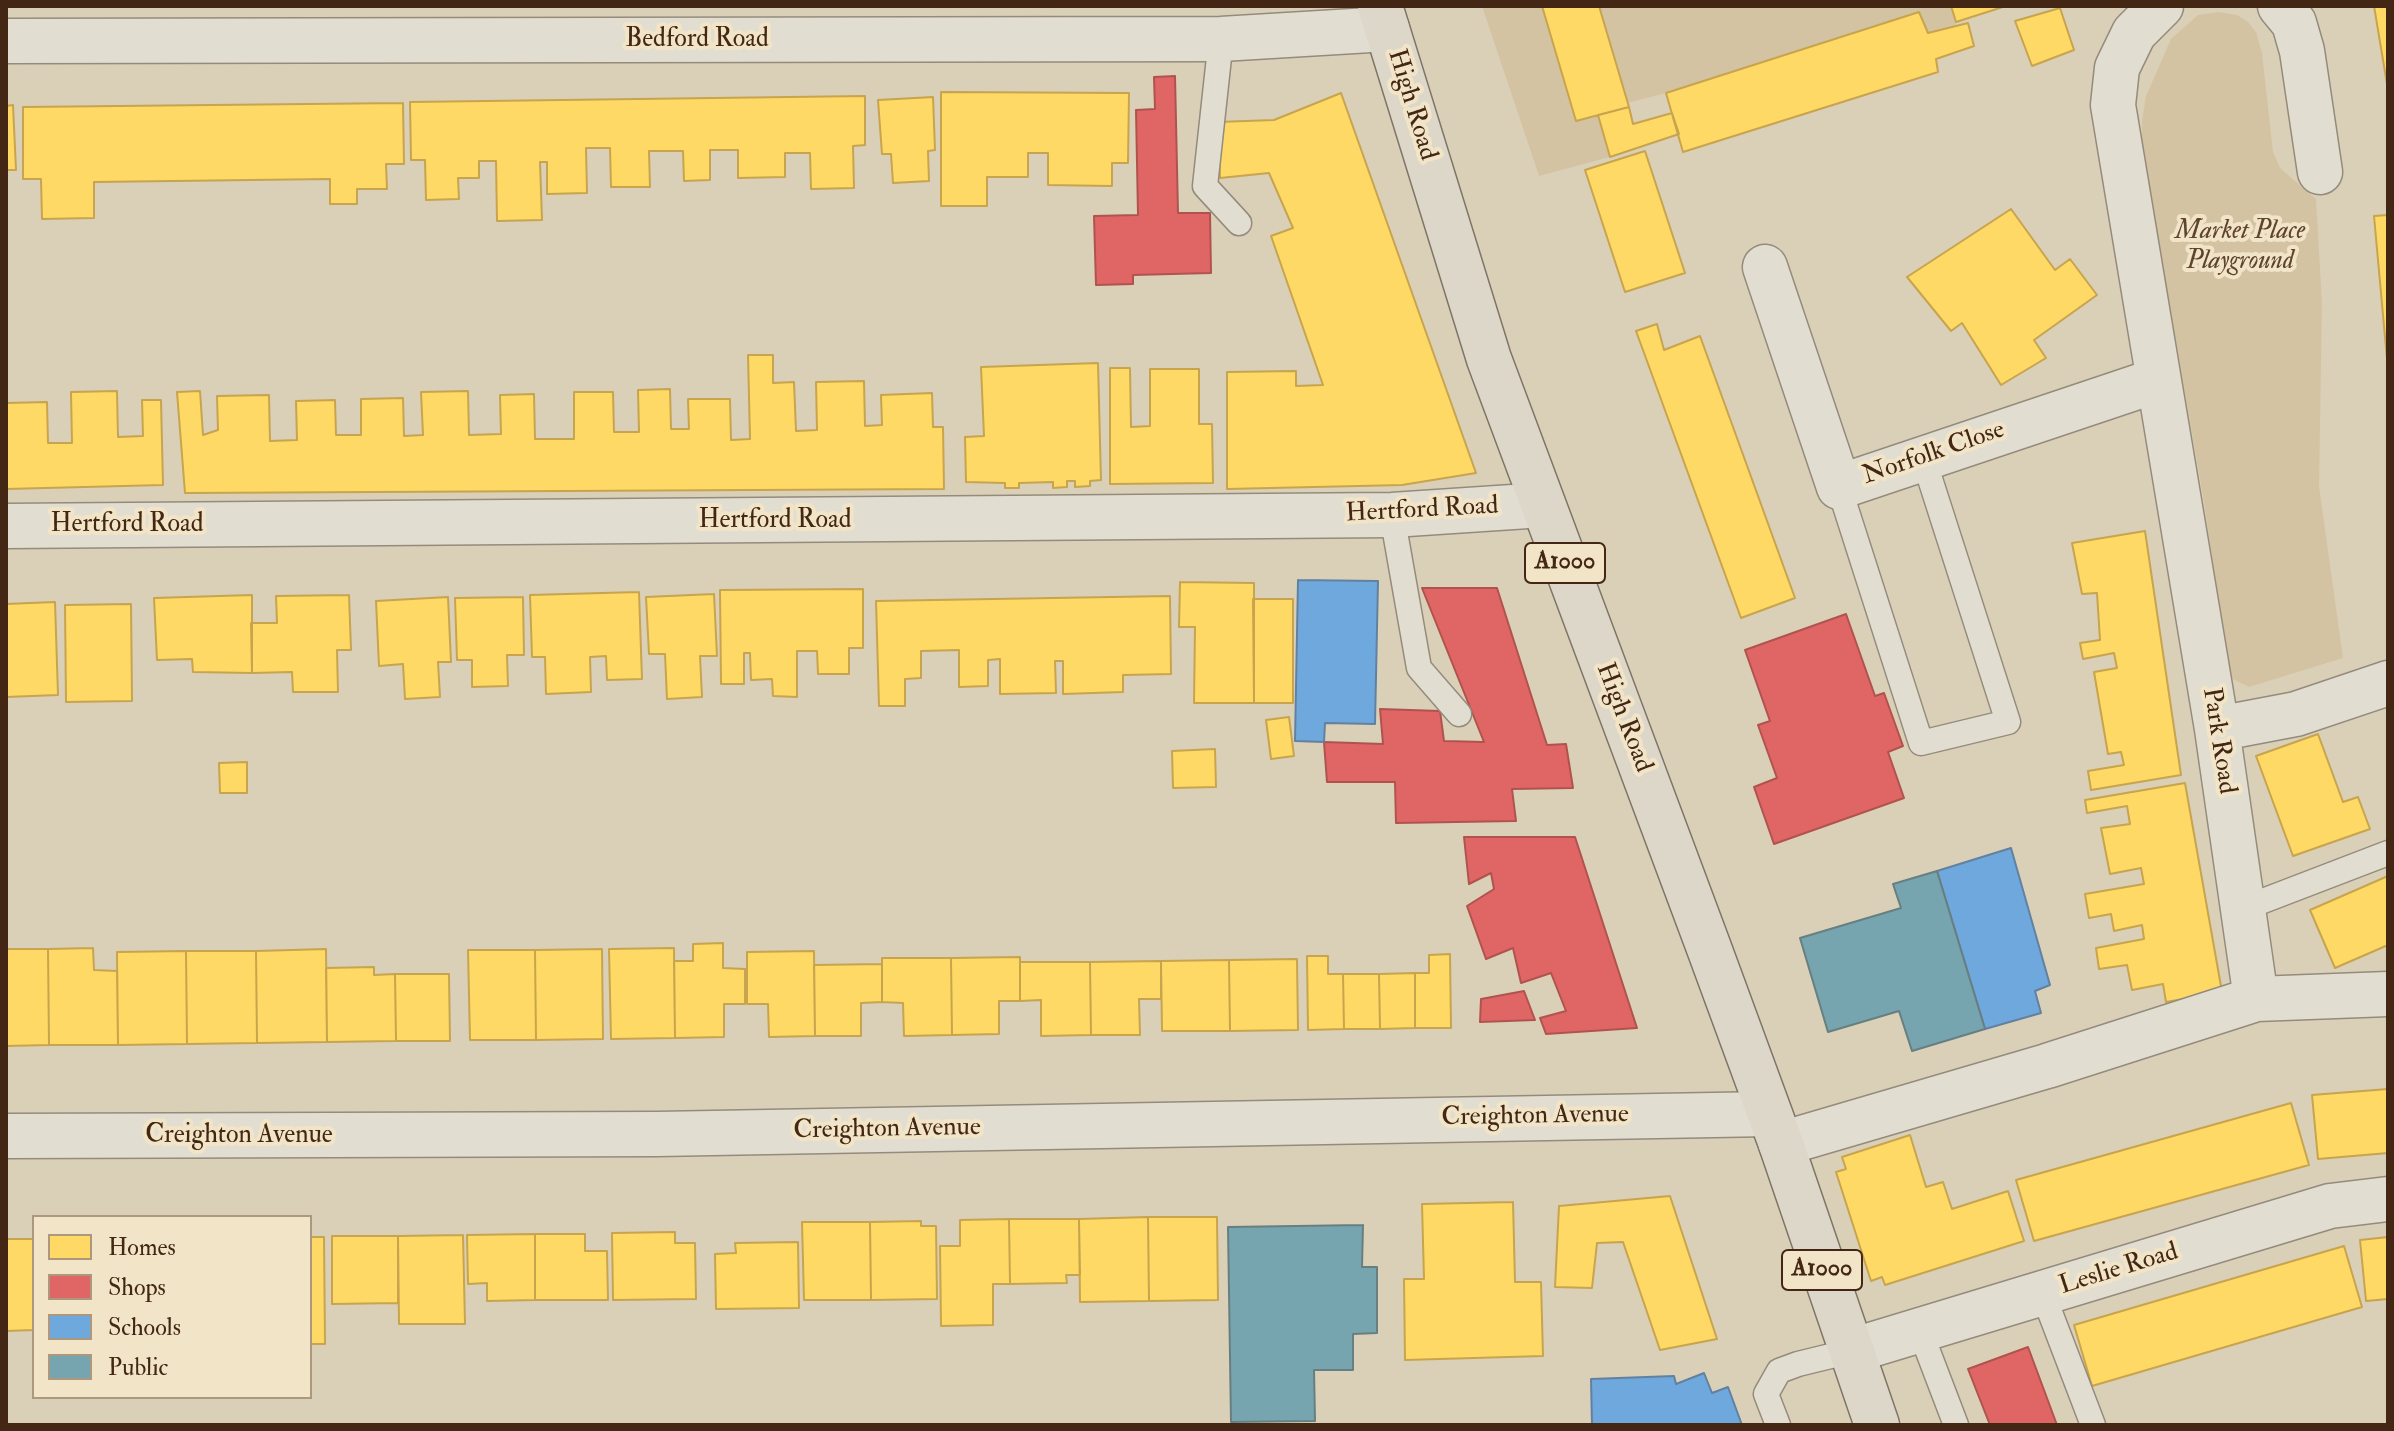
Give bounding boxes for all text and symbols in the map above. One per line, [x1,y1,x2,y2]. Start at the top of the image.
street label: Bedford Road [625,24,769,56]
street label: High Road [1379,46,1443,164]
park label: Market Place Playground [2175,216,2305,278]
street label: Norfolk Close [1859,415,2009,493]
street label: Hertford Road [1345,491,1499,531]
street label: Hertford Road [699,505,851,537]
street label: Hertford Road [51,509,203,541]
road number: A1000 [1525,543,1605,583]
street label: High Road [1588,659,1658,777]
street label: Park Road [2194,686,2242,796]
street label: Creighton Avenue [1441,1100,1629,1134]
street label: Creighton Avenue [793,1113,981,1147]
street label: Creighton Avenue [145,1120,333,1152]
legend [32,1215,312,1399]
text: Homes [108,1232,176,1263]
street label: Leslie Road [2056,1237,2182,1303]
road number: A1000 [1782,1250,1862,1290]
text: Shops [108,1272,166,1303]
text: Schools [108,1312,181,1343]
text: Public [108,1352,168,1383]

